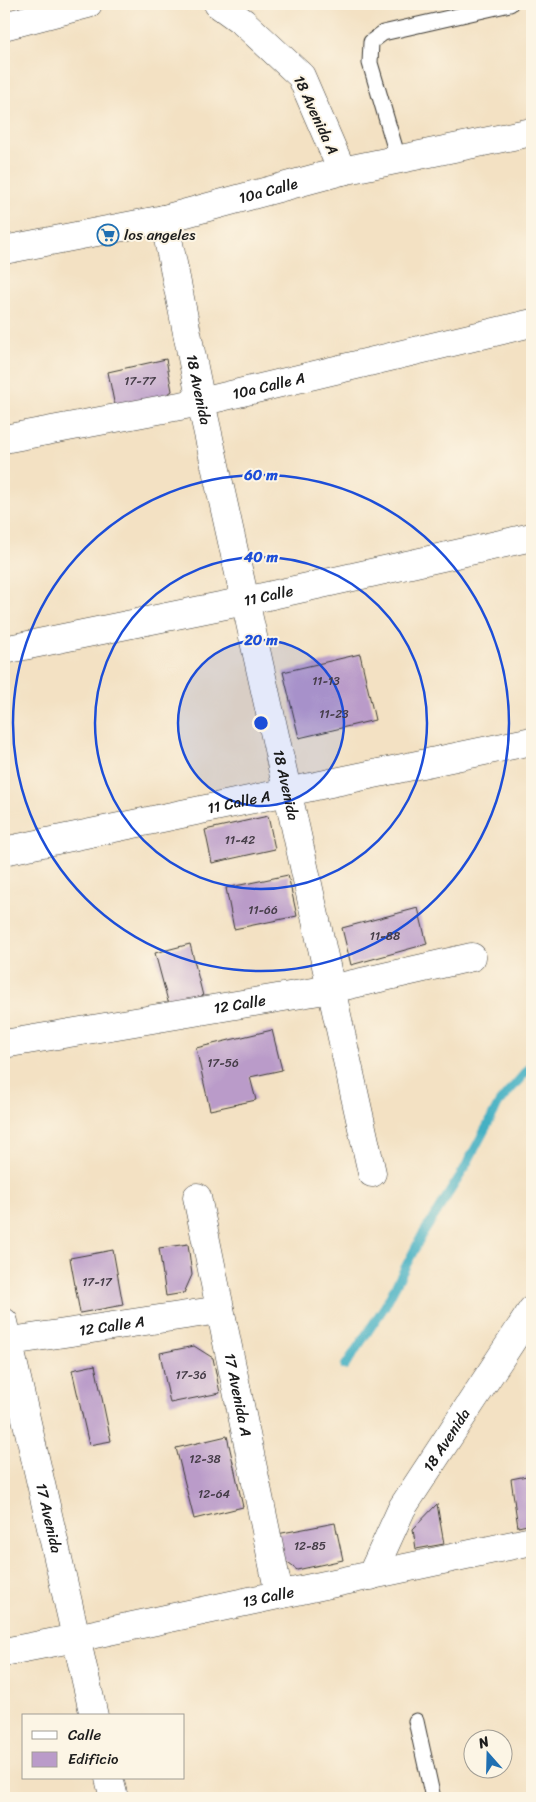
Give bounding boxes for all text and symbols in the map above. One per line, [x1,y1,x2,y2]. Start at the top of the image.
street label: 18 Avenida A [286,71,346,159]
street label: 10a Calle [236,171,301,211]
place label: los angeles [124,222,196,248]
supermarket icon: los angeles [96,223,120,247]
street label: 18 Avenida [179,352,219,428]
street label: 10a Calle A [230,365,308,407]
house number: 17-77 [124,370,157,392]
text: 60 m [243,462,278,488]
text: 40 m [243,544,279,570]
street label: 11 Calle [241,578,296,614]
text: 20 m [243,627,278,653]
house number: 11-13 [312,670,340,692]
house number: 11-23 [319,703,349,725]
centre of rings [252,714,270,732]
street label: 18 Avenida [265,747,306,823]
street label: 11 Calle A [205,783,273,821]
house number: 11-42 [225,829,255,851]
house number: 11-66 [248,899,278,921]
house number: 11-88 [370,925,400,947]
street label: 12 Calle [212,987,268,1022]
house number: 17-56 [207,1052,239,1074]
house number: 17-17 [82,1271,113,1293]
street label: 12 Calle A [77,1308,146,1344]
street label: 17 Avenida A [217,1351,259,1439]
house number: 17-36 [176,1364,207,1386]
street label: 18 Avenida [416,1403,477,1477]
house number: 12-38 [189,1448,221,1470]
street label: 17 Avenida [28,1480,69,1556]
house number: 12-64 [198,1483,230,1505]
house number: 12-85 [294,1535,326,1557]
street label: 13 Calle [240,1579,297,1615]
legend [22,1714,185,1780]
text: Calle [68,1722,101,1748]
text: N [474,1729,493,1756]
north arrow [464,1730,514,1780]
text: Edificio [68,1746,119,1772]

